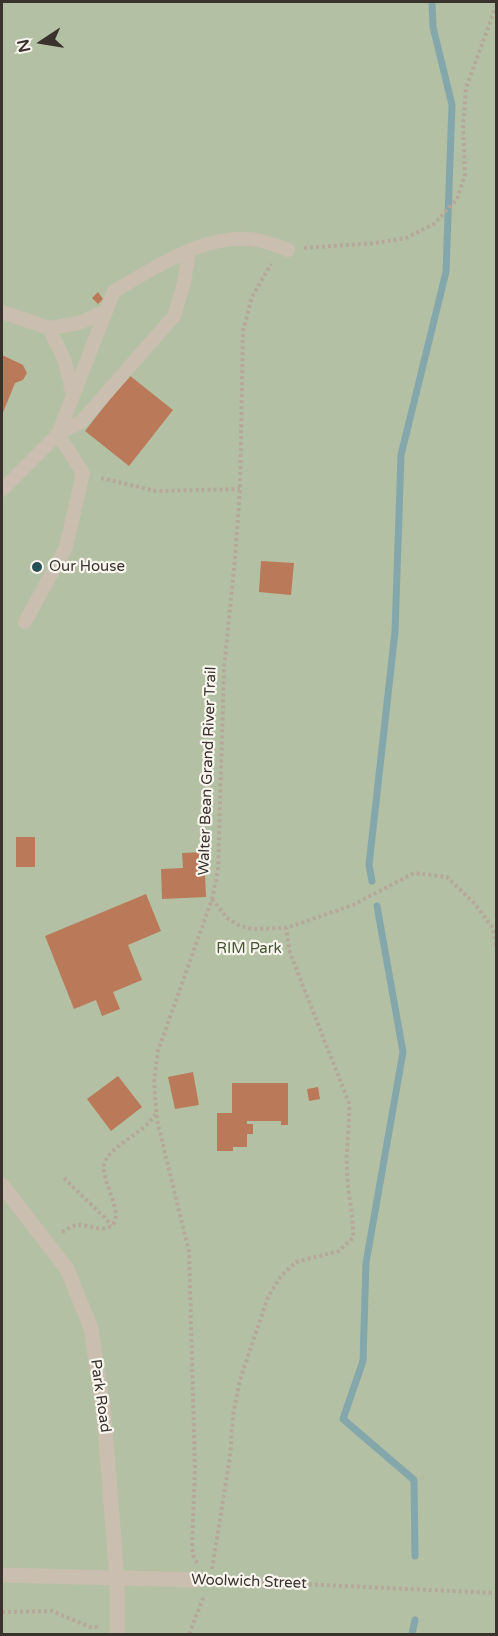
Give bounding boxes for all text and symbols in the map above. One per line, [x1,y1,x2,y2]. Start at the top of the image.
north arrow [12,12,72,72]
text: N [13,37,36,54]
place label: Our House [49,558,125,576]
marker: Our House [30,560,44,574]
street label: Walter Bean Grand River Trail [195,666,221,876]
park label: RIM Park [216,940,282,958]
street label: Park Road [86,1358,114,1434]
street label: Woolwich Street [191,1571,307,1593]

